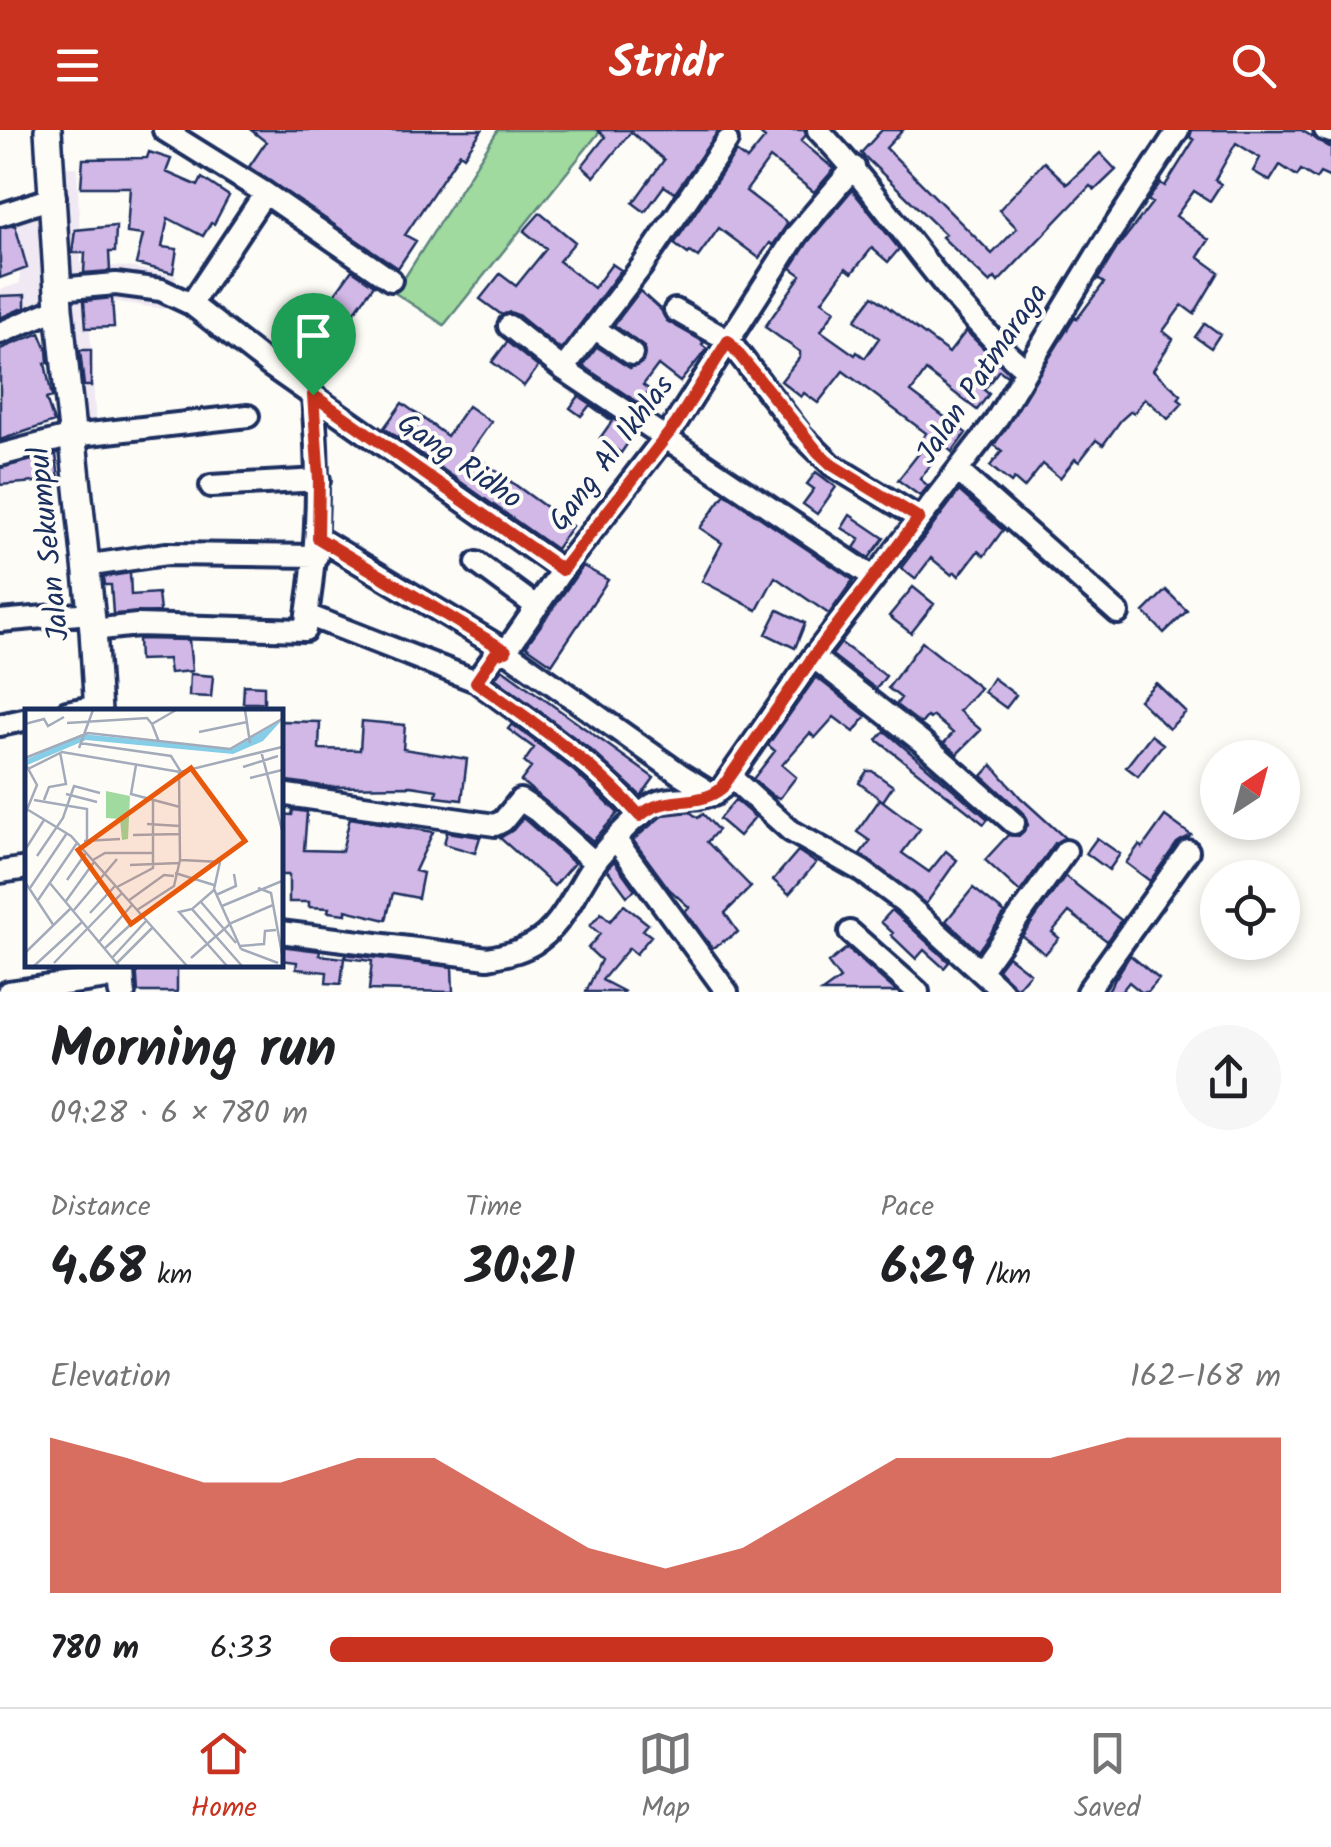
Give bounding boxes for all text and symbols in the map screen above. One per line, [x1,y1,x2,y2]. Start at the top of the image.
text: Stridr [609,29,722,101]
icon: menu [50,38,105,93]
icon: search [1226,38,1281,93]
street label: Jalan Patmaraga [904,274,1062,474]
pin [271,293,356,396]
icon: arrive [286,308,341,363]
street label: Gang Al Ikhlas [537,365,687,543]
street label: Gang Ridho [386,401,532,523]
street label: Jalan Sekumpul [16,444,84,644]
inset map [25,709,282,967]
north arrow [1200,740,1300,840]
map controls [1200,740,1300,960]
button: locate [1200,860,1300,960]
text: Morning run [50,1008,337,1095]
button: share [1176,1025,1281,1130]
text: 09:28 · 6 × 780 m [50,1089,308,1140]
text: Distance [50,1185,151,1230]
text: Time [465,1185,522,1230]
text: Pace [881,1185,934,1230]
text: 4.68 [50,1230,146,1310]
text: 30:21 [465,1230,575,1310]
text: 6:29 [881,1230,975,1310]
text: km [146,1253,192,1298]
text: /km [975,1253,1031,1298]
text: Elevation [50,1352,171,1403]
text: 162–168 m [1130,1352,1281,1403]
text: 780 m [50,1624,139,1675]
text: 6:33 [210,1624,272,1675]
tab: Home [191,1726,257,1831]
tab: Map [638,1726,693,1831]
tab: Saved [1074,1726,1140,1831]

